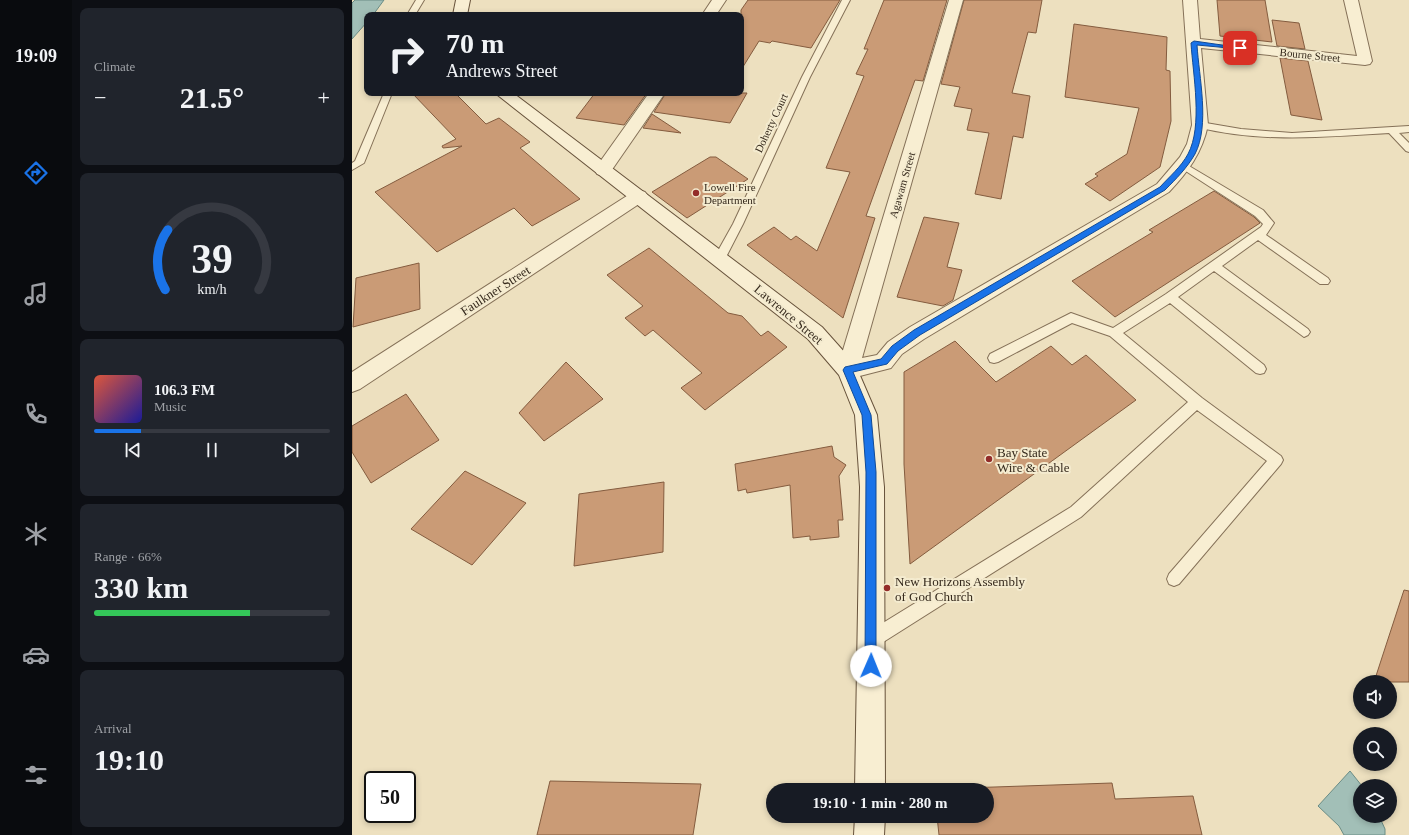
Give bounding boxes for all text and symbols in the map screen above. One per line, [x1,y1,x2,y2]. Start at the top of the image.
icon: right [380,28,432,80]
text: 70 m [446,28,504,59]
pin [1223,31,1257,65]
icon: arrive [1229,37,1251,59]
text: 19:09 [15,46,57,66]
street label: Bourne Street [1279,46,1341,64]
text: Climate [94,59,135,74]
text: Andrews Street [446,61,557,81]
text: 21.5° [180,81,244,114]
text: − [94,85,106,110]
text: + [318,85,330,110]
street label: Doherty Court [752,92,790,154]
street label: Agawam Street [887,151,917,219]
icon: directions [22,159,50,187]
place label: Lowell Fire Department [704,181,756,206]
marker: Lowell Fire Department [691,188,701,198]
text: 39 [191,236,233,282]
street label: Faulkner Street [458,262,533,318]
icon: music [22,280,50,308]
text: km/h [197,281,227,297]
street label: Lawrence Street [751,281,826,348]
text: 106.3 FM [154,382,215,398]
text: Music [154,399,187,414]
icon: phone [22,400,50,428]
icon: previous [122,439,144,461]
icon: pause [201,439,223,461]
icon: next [280,439,302,461]
place label: Bay State Wire & Cable [997,445,1070,475]
marker: Bay State Wire & Cable [984,454,994,464]
icon: climate [22,520,50,548]
text: Range · 66% [94,549,162,564]
text: 330 km [94,571,188,604]
place label: New Horizons Assembly of God Church [895,574,1025,604]
marker: New Horizons Assembly of God Church [882,583,892,593]
icon: car [22,641,50,669]
position arrow [850,645,892,687]
map controls [1353,675,1397,823]
button: sound [1353,675,1397,719]
text: Arrival [94,721,132,736]
button: search [1353,727,1397,771]
text: 19:10 [94,743,164,776]
icon: filters [22,761,50,789]
speed limit sign: 50 [364,771,416,823]
button: layers [1353,779,1397,823]
text: 19:10 · 1 min · 280 m [813,795,948,811]

